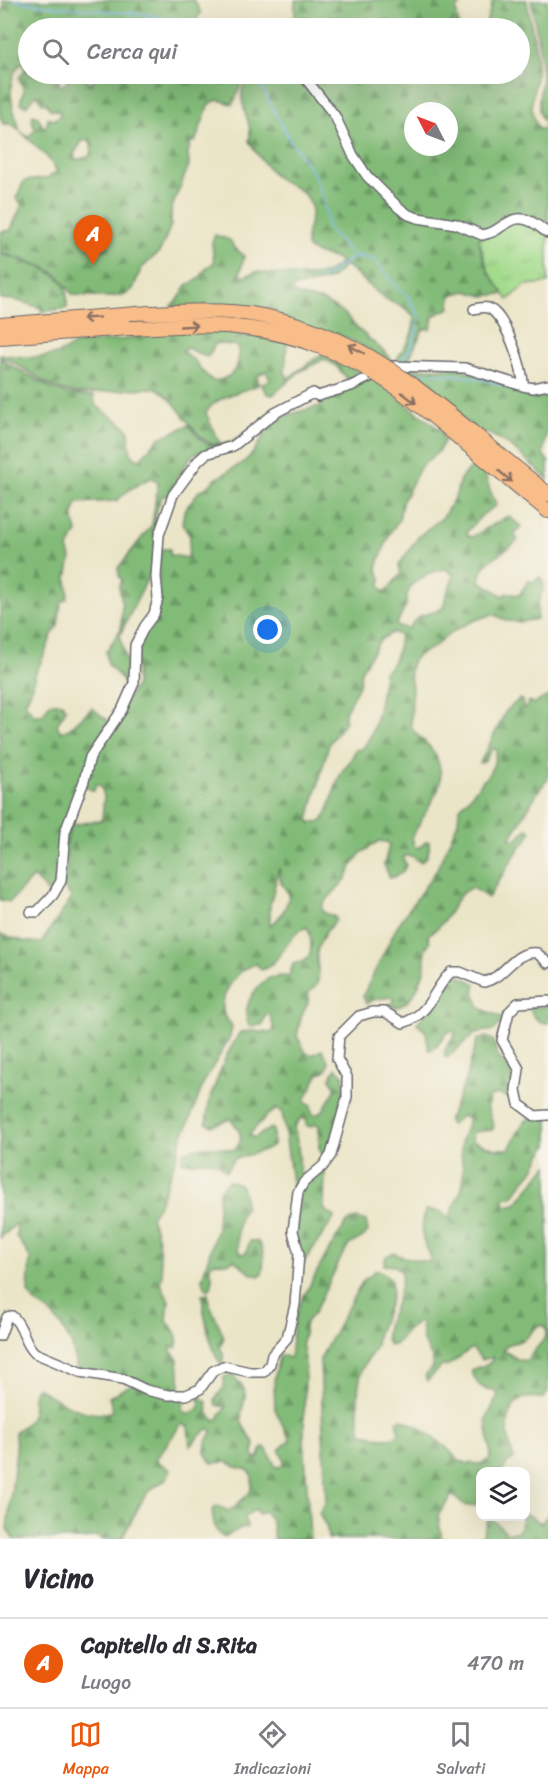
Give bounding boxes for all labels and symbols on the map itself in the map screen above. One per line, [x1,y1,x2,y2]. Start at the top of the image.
north arrow [404,102,458,156]
pin: A [74,216,112,265]
one-way arrow [82,313,101,324]
one-way arrow [178,320,198,331]
one-way arrow [348,343,365,355]
one-way arrow [401,391,417,404]
one-way arrow [497,470,513,483]
your location [253,615,282,644]

